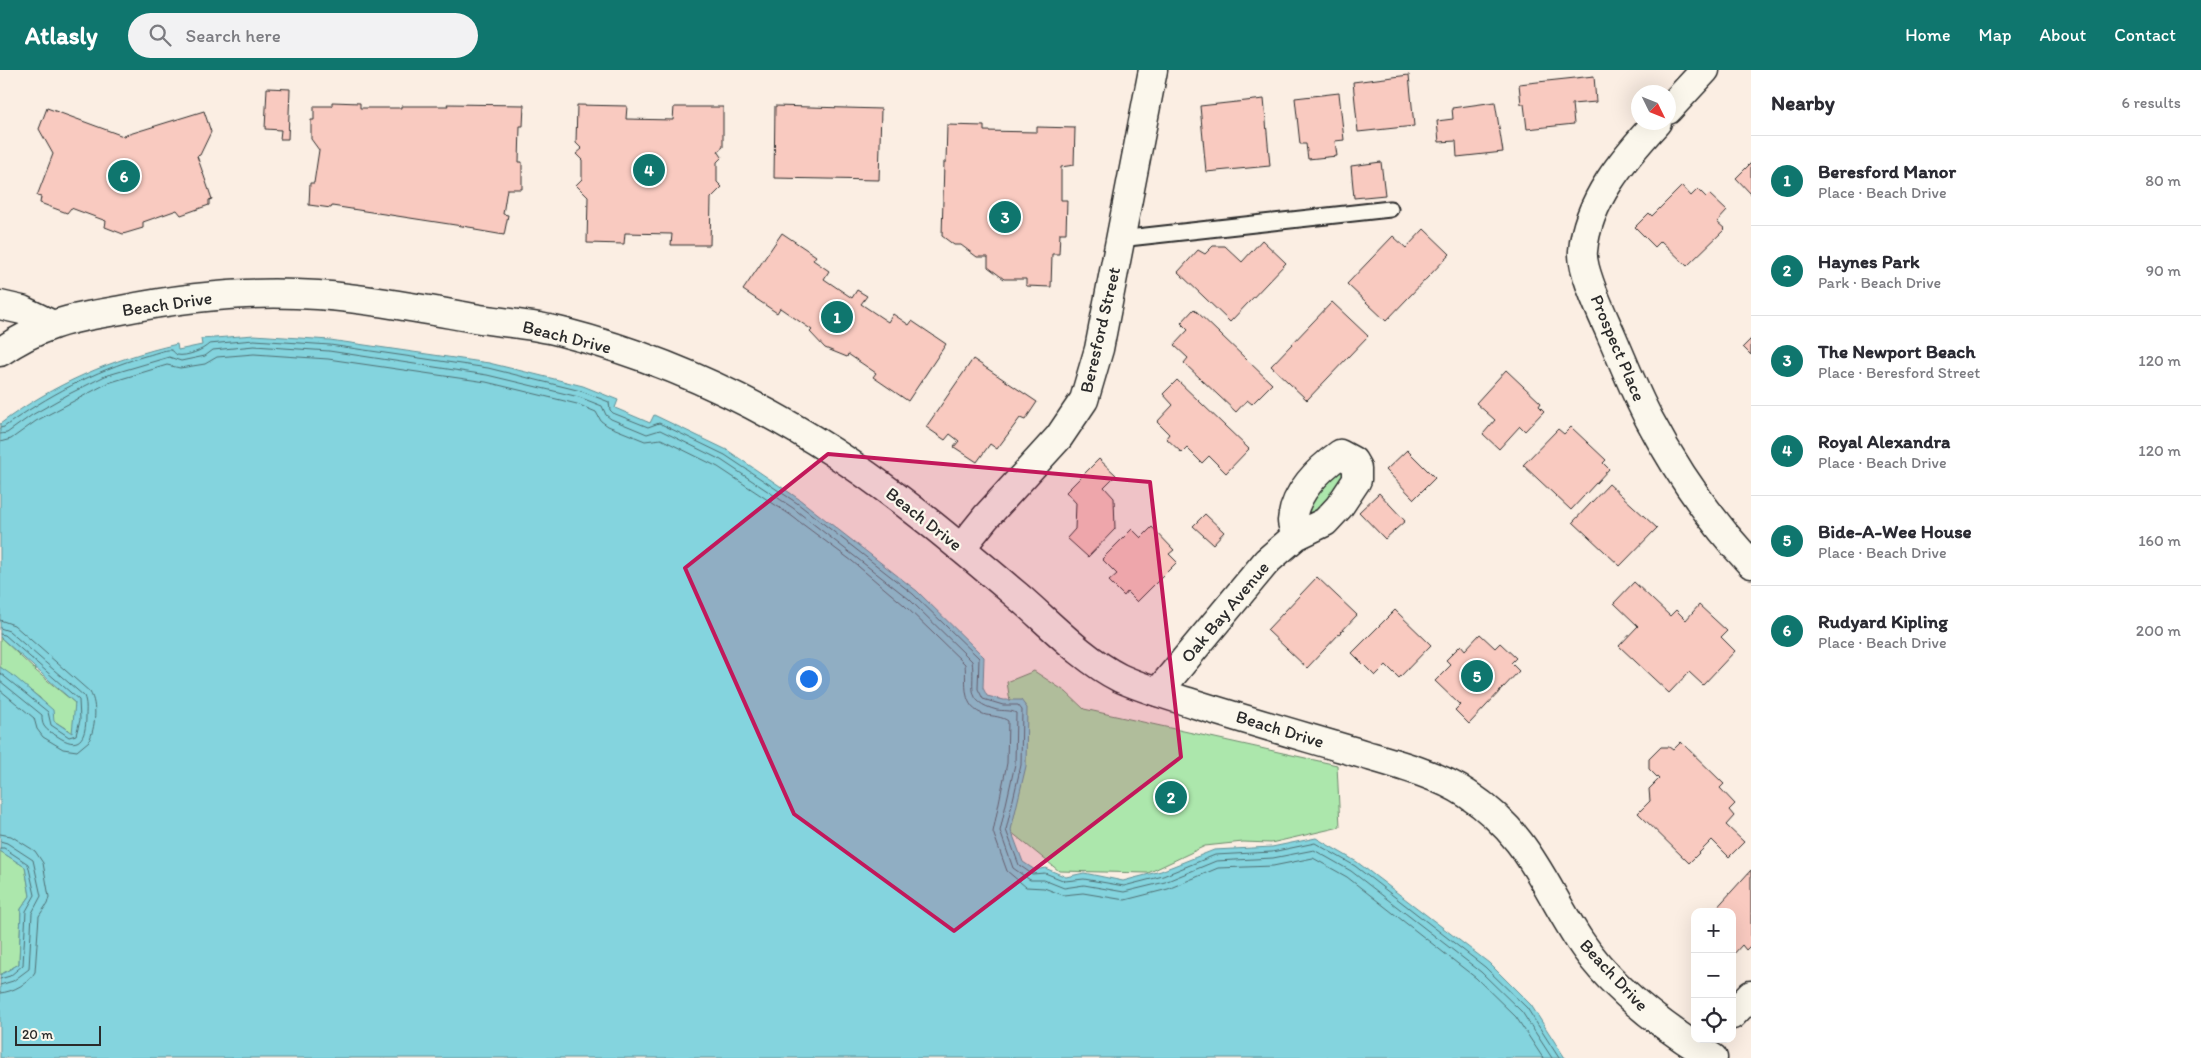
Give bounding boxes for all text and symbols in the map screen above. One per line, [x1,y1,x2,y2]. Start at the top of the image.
search box [128,13,478,58]
text: Atlasly [25,21,98,50]
icon: search [146,21,174,49]
text: Search here [186,24,281,47]
text: Home [1905,24,1951,46]
text: Map [1979,24,2012,46]
text: About [2040,24,2086,46]
text: Contact [2114,24,2176,46]
north arrow [1631,85,1676,130]
text: Nearby [1771,90,1835,115]
text: 6 results [2121,93,2181,112]
pin: 4 [633,151,665,189]
pin: 6 [108,157,140,195]
text: Beresford Manor [1818,160,1956,183]
text: 1 [1783,171,1791,190]
text: 80 m [2145,171,2181,190]
text: Place · Beach Drive [1818,183,1947,202]
pin: 3 [989,198,1021,236]
text: Haynes Park [1818,250,1920,273]
text: 2 [1783,261,1791,280]
text: 90 m [2146,261,2181,280]
street label: Beresford Street [1075,265,1125,395]
text: Park · Beach Drive [1818,273,1941,292]
street label: Beach Drive [121,287,213,321]
street label: Prospect Place [1586,291,1650,405]
pin: 1 [821,298,853,336]
street label: Beach Drive [520,315,614,359]
text: The Newport Beach [1818,340,1975,363]
text: 3 [1783,351,1791,370]
text: 120 m [2138,351,2181,370]
text: Place · Beresford Street [1818,363,1980,382]
text: Royal Alexandra [1818,430,1950,453]
text: 4 [1782,441,1792,460]
text: 120 m [2138,441,2181,460]
text: Place · Beach Drive [1818,453,1947,472]
street label: Beach Drive [881,482,967,556]
text: Bide-A-Wee House [1818,520,1972,543]
text: 5 [1783,531,1791,550]
text: 160 m [2138,531,2181,550]
text: Place · Beach Drive [1818,543,1947,562]
street label: Oak Bay Avenue [1176,557,1274,667]
text: Rudyard Kipling [1818,610,1948,633]
text: 6 [1783,621,1791,640]
text: 200 m [2136,621,2181,640]
text: Place · Beach Drive [1818,633,1947,652]
pin: 5 [1461,657,1493,695]
your location [796,666,822,692]
street label: Beach Drive [1233,705,1327,753]
pin: 2 [1155,778,1187,816]
map controls [1691,908,1736,1043]
button: + [1691,908,1736,953]
street label: Beach Drive [1575,934,1653,1016]
button: − [1691,953,1736,998]
button: locate [1691,998,1736,1043]
scale bar [15,1023,101,1046]
text: 20 m [22,1026,53,1043]

